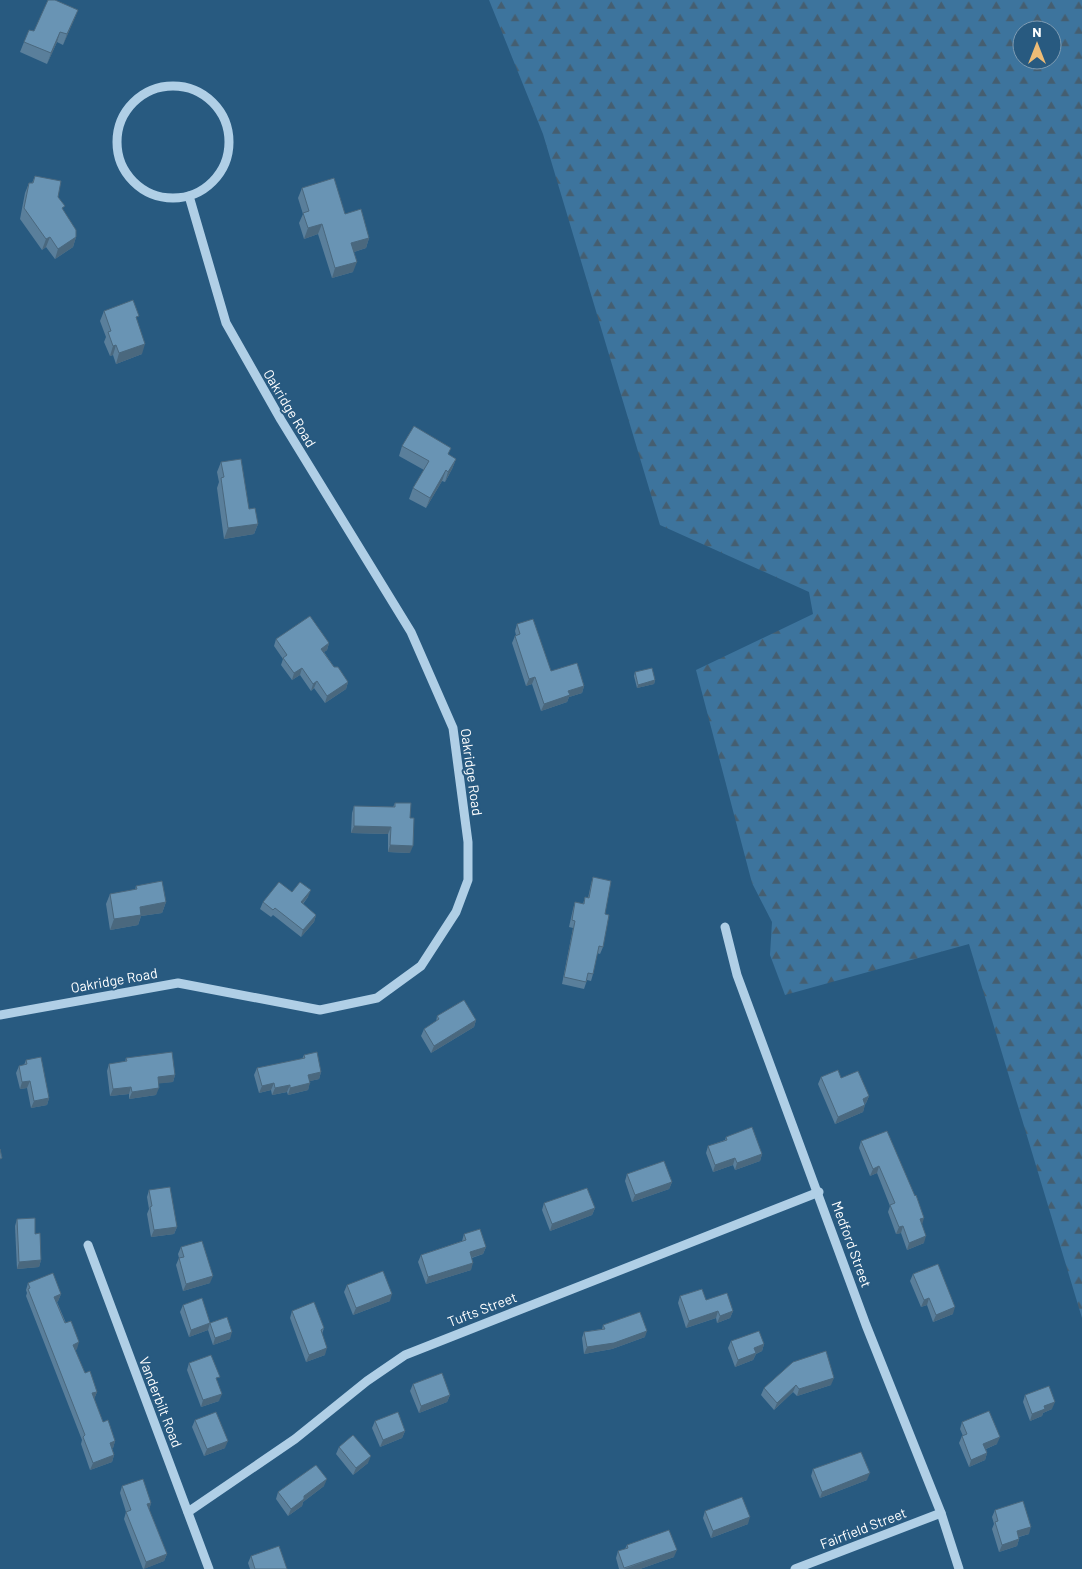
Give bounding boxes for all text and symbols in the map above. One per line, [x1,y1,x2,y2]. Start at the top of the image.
north arrow [1012,20,1062,70]
text: N [1032,23,1042,40]
street label: Oakridge Road [260,366,320,450]
street label: Oakridge Road [457,727,487,817]
street label: Oakridge Road [69,964,159,996]
street label: Medford Street [828,1198,876,1290]
street label: Tufts Street [445,1288,519,1330]
street label: Vanderbilt Road [136,1354,186,1450]
street label: Fairfield Street [817,1504,909,1552]

